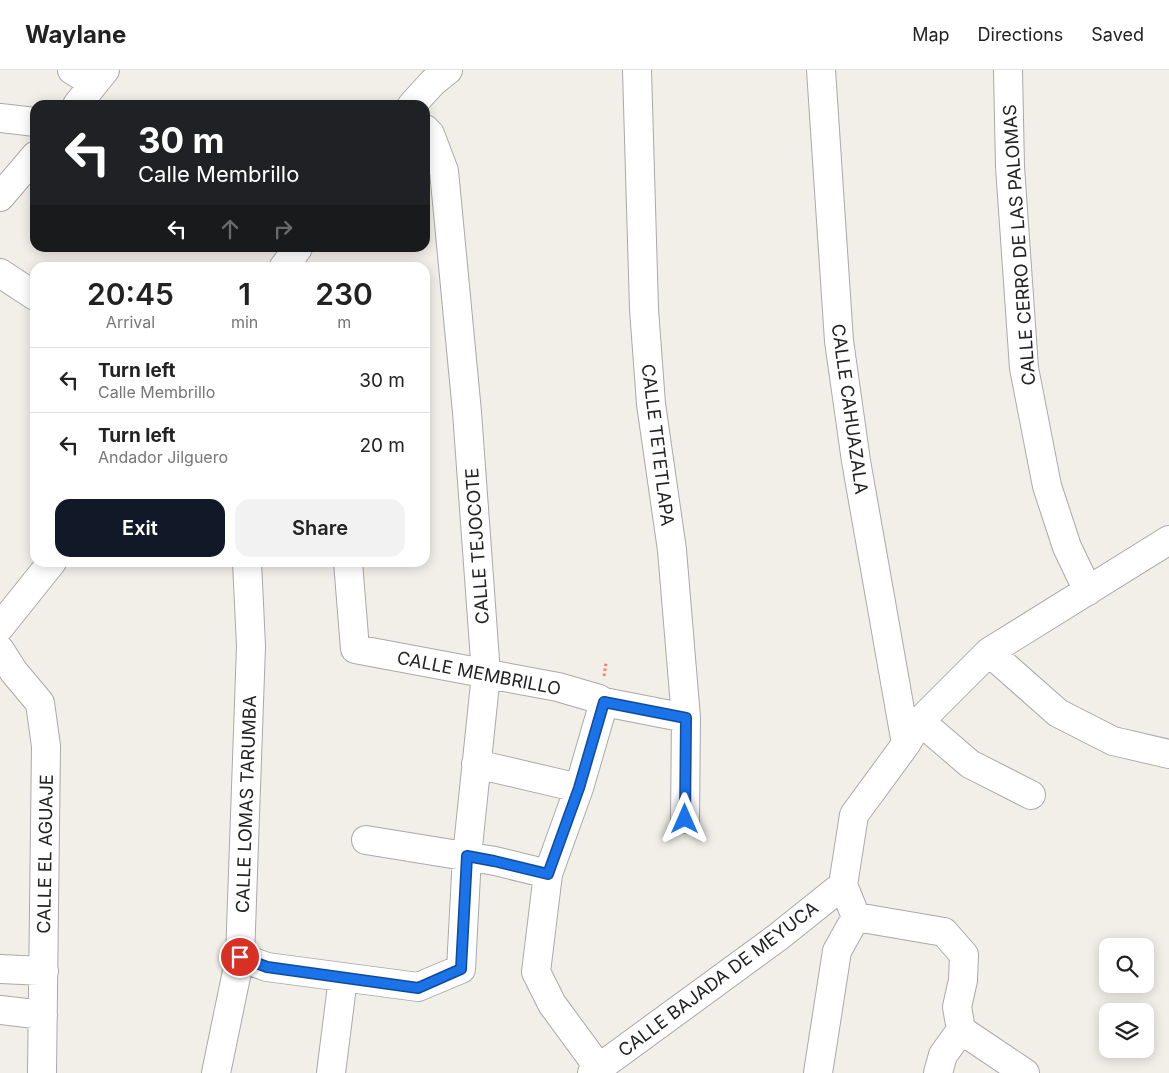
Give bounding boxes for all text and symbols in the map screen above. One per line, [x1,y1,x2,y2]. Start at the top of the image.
text: Waylane [25,20,126,49]
text: Map [912,24,950,45]
text: Directions [978,24,1063,45]
text: Saved [1091,24,1144,45]
street label: CALLE CERRO DE LAS PALOMAS [999,104,1039,386]
text: 30 m [138,119,224,161]
icon: left [55,120,120,185]
text: Calle Membrillo [138,161,299,187]
icon: left [163,215,191,243]
icon: ahead [216,215,244,243]
icon: right [269,215,297,243]
text: 20:45 [87,276,174,312]
text: 1 [238,276,251,312]
text: 230 [315,276,373,312]
text: Arrival [106,312,155,332]
text: min [231,312,258,332]
text: m [337,312,351,332]
street label: CALLE CAHUAZALA [828,322,872,496]
text: Turn left [98,359,176,382]
street label: CALLE TETETLAPA [638,363,678,527]
icon: left [55,366,83,394]
text: 30 m [359,369,405,392]
text: Calle Membrillo [98,382,215,402]
text: Turn left [98,424,176,447]
icon: left [55,431,83,459]
text: 20 m [359,434,405,457]
text: Andador Jilguero [98,447,228,467]
street label: CALLE TEJOCOTE [461,467,493,625]
button: Exit [55,499,225,557]
button: Share [235,499,405,557]
street label: CALLE MEMBRILLO [395,647,563,699]
street label: CALLE LOMAS TARUMBA [232,695,260,913]
street label: CALLE EL AGUAJE [33,774,57,934]
position arrow [658,792,710,844]
street label: CALLE BAJADA DE MEYUCA [614,897,822,1061]
pin [219,936,261,978]
map controls [1099,938,1154,1058]
button: search [1099,938,1154,993]
icon: arrive [226,943,254,971]
button: layers [1099,1003,1154,1058]

